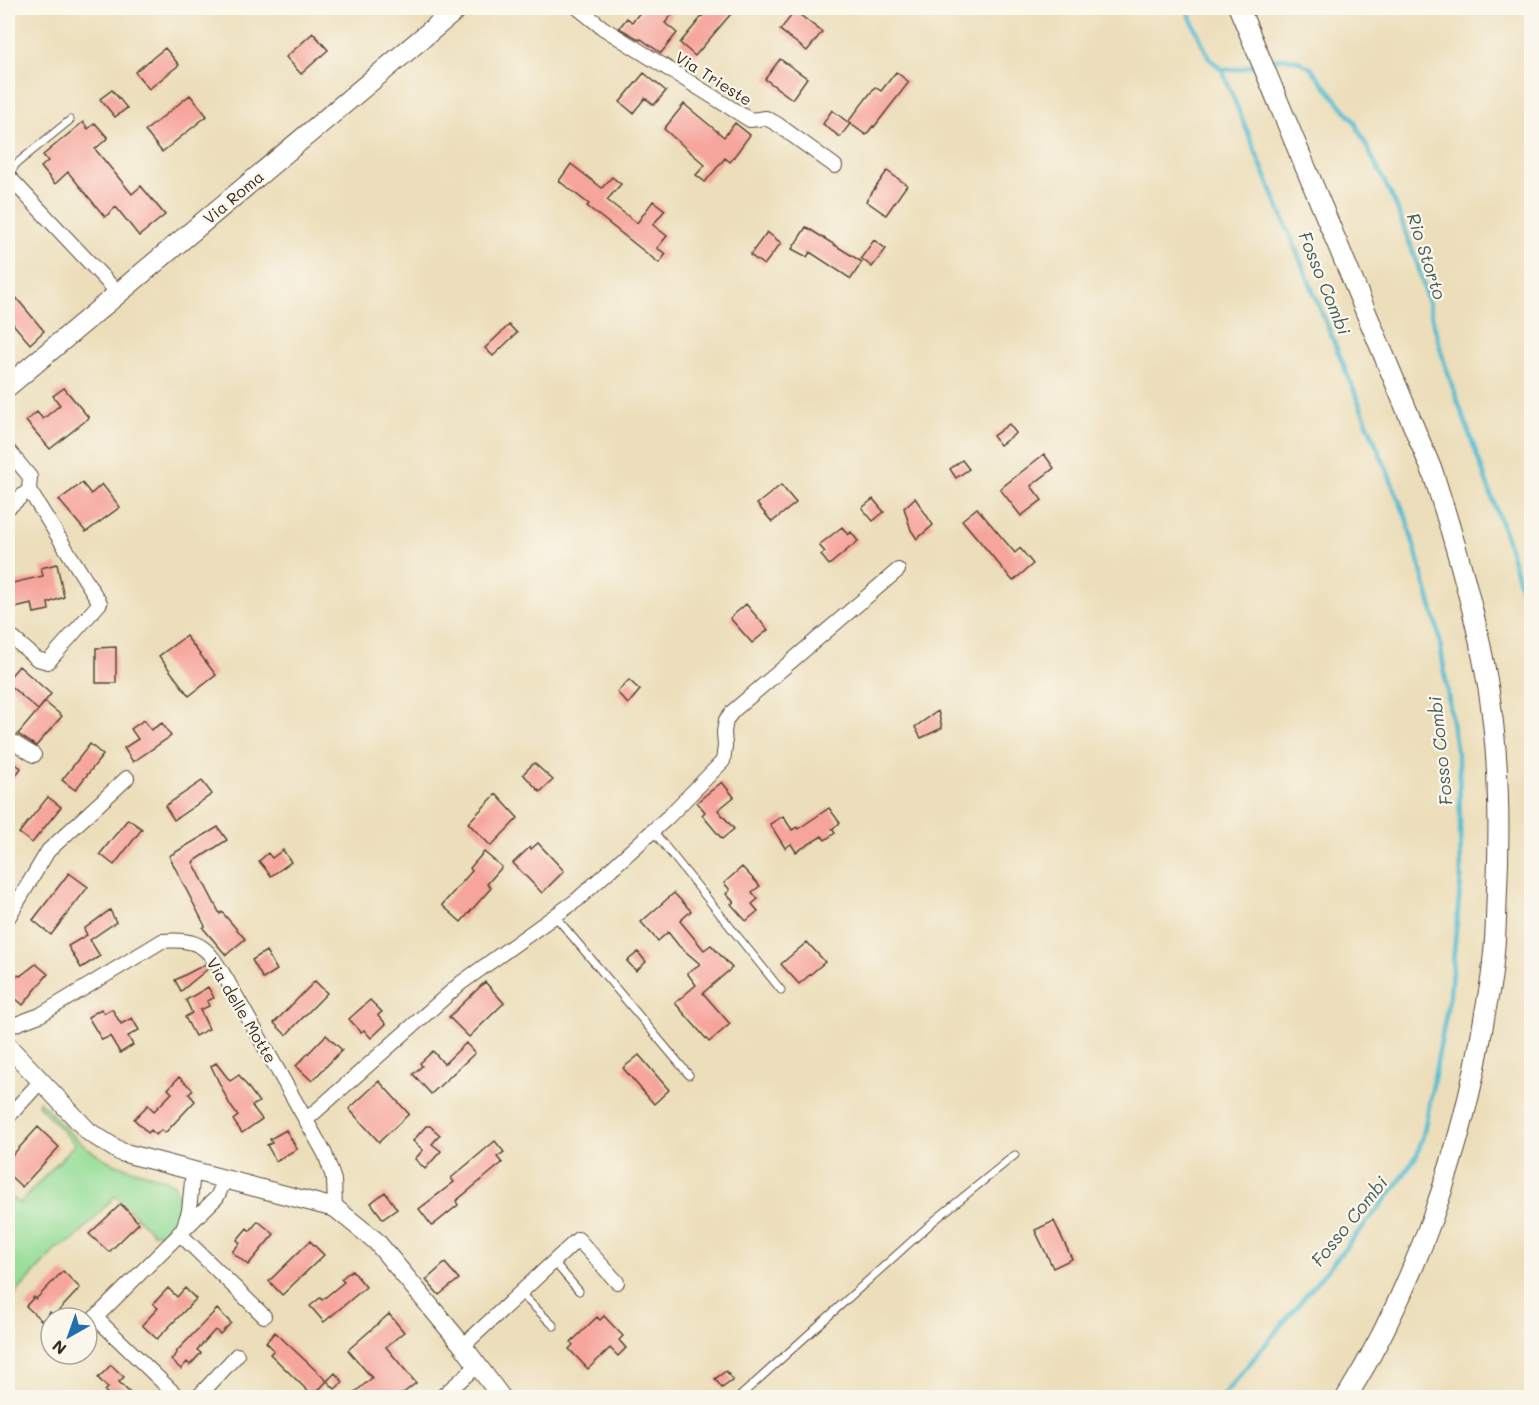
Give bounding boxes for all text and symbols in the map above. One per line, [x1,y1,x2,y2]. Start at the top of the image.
street label: Via Trieste [672,46,756,110]
street label: Via Roma [198,166,268,228]
water label: Rio Storto [1402,210,1452,303]
water label: Fosso Combi [1293,228,1357,339]
water label: Fosso Combi [1422,695,1458,807]
street label: Via delle Motte [202,953,282,1067]
water label: Fosso Combi [1305,1171,1393,1271]
north arrow [39,1306,99,1366]
text: N [48,1336,70,1360]

